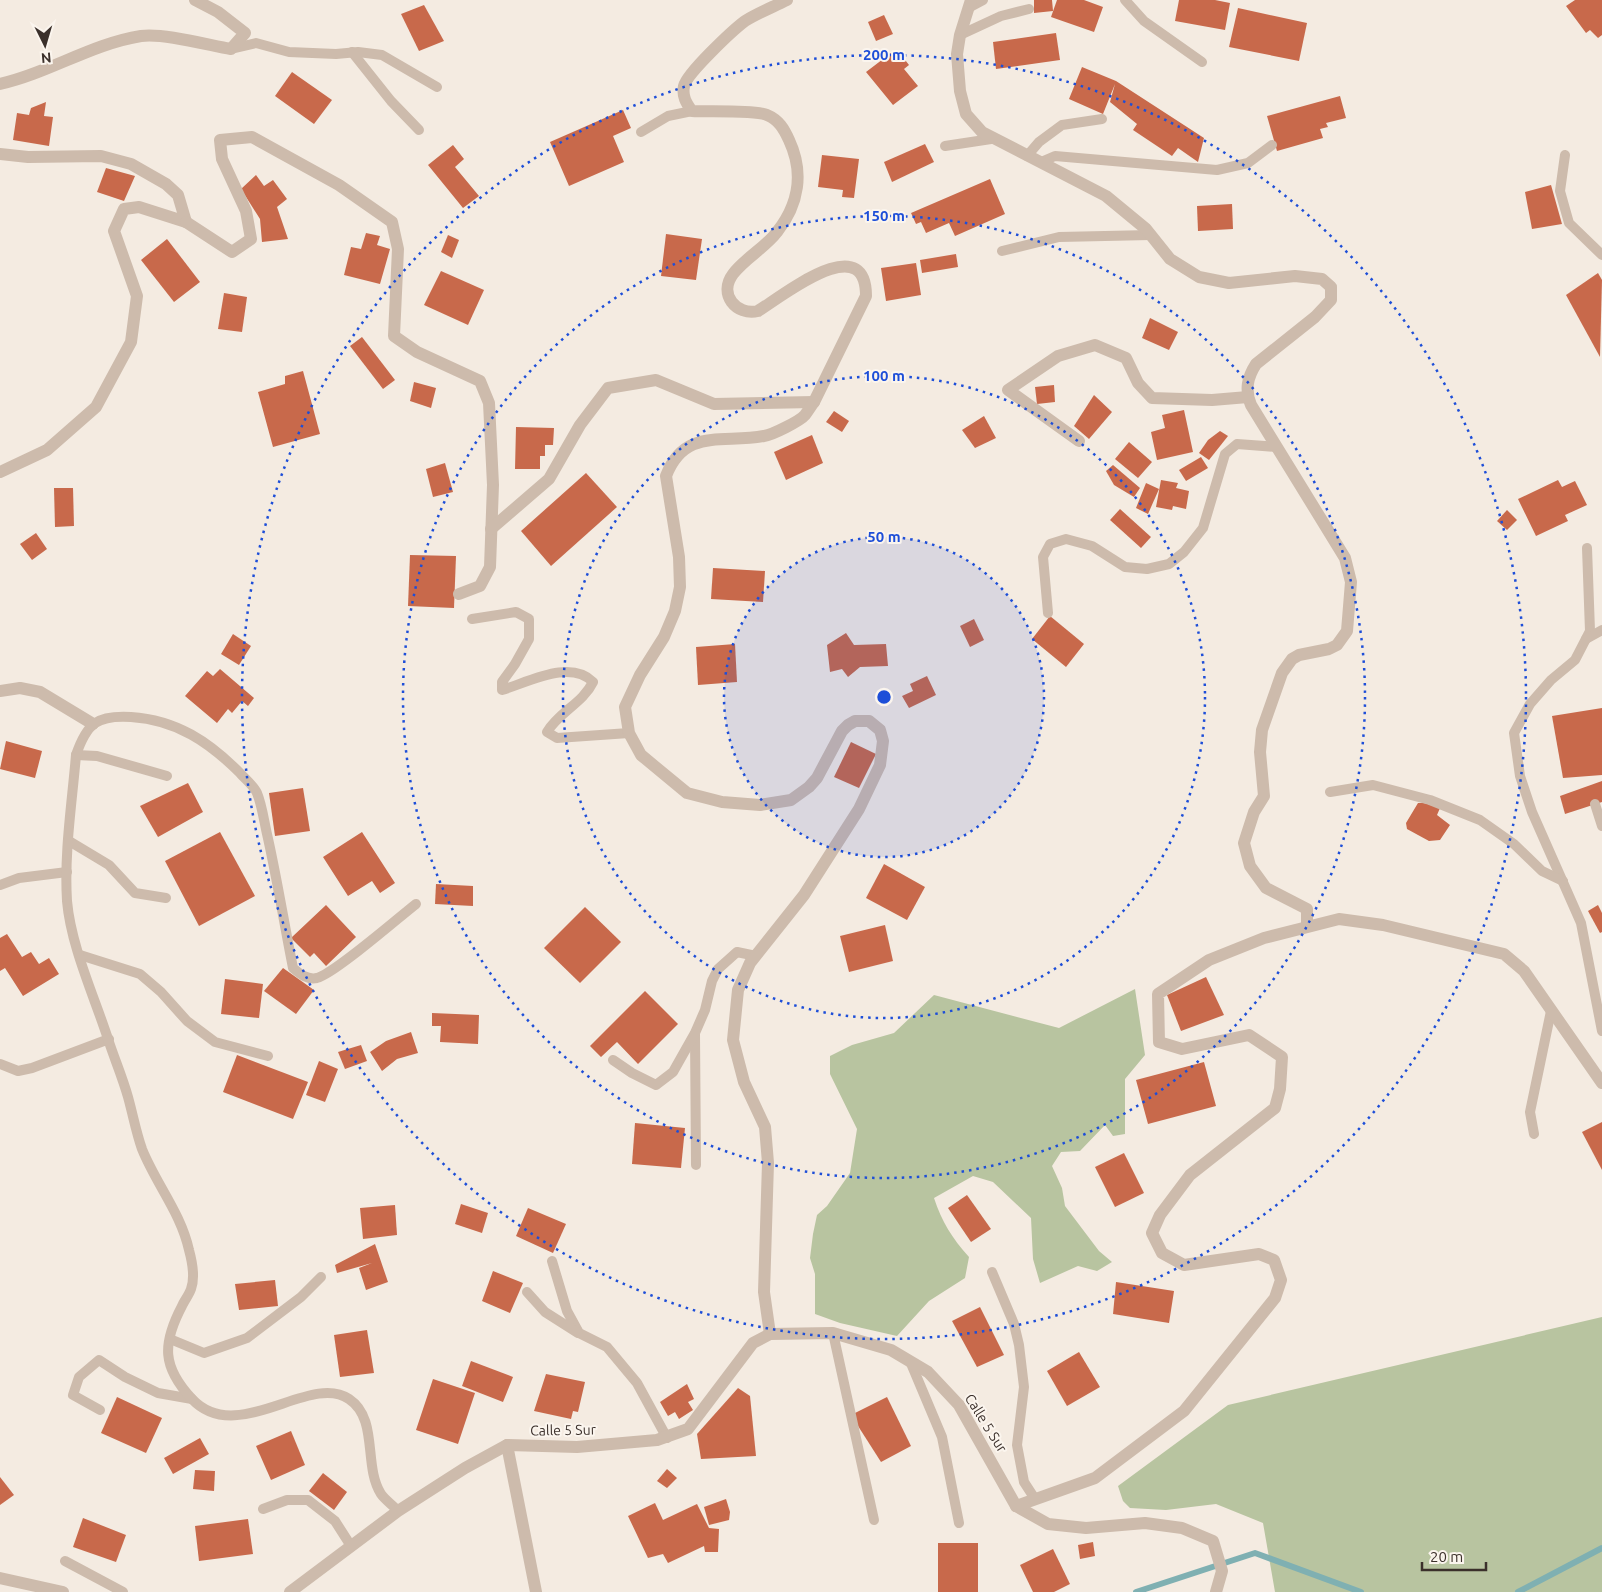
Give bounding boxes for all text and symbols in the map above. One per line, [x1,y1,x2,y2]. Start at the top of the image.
north arrow [20,20,70,70]
text: 200 m [863,46,905,63]
text: N [40,50,52,66]
text: 150 m [863,207,905,224]
text: 100 m [863,367,905,384]
text: 50 m [867,528,901,545]
centre of rings [875,688,893,706]
street label: Calle 5 Sur [962,1391,1011,1456]
street label: Calle 5 Sur [530,1421,597,1439]
scale bar [1422,1540,1486,1572]
text: 20 m [1430,1548,1463,1565]

